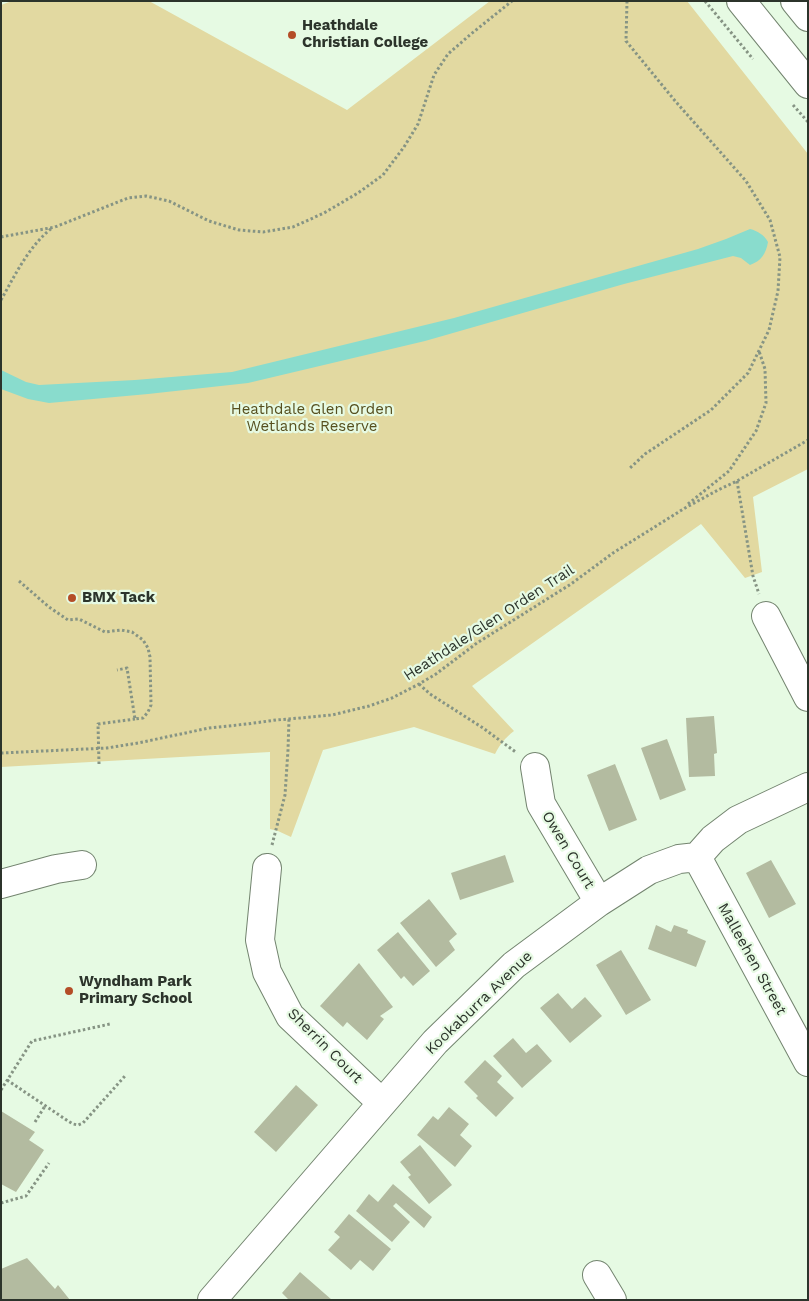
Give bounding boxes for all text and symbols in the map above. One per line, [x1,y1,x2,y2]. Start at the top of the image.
place label: Heathdale Christian College [302,17,428,52]
marker: Heathdale Christian College [286,29,298,41]
park label: Heathdale Glen Orden Wetlands Reserve [231,401,393,436]
street label: Heathdale/Glen Orden Trail [400,561,578,685]
place label: BMX Tack [82,589,155,607]
marker: BMX Tack [66,592,78,604]
street label: Owen Court [538,808,598,892]
street label: Malleehen Street [714,900,790,1018]
street label: Kookaburra Avenue [422,947,536,1059]
place label: Wyndham Park Primary School [79,973,192,1008]
marker: Wyndham Park Primary School [63,985,75,997]
street label: Sherrin Court [284,1005,366,1087]

